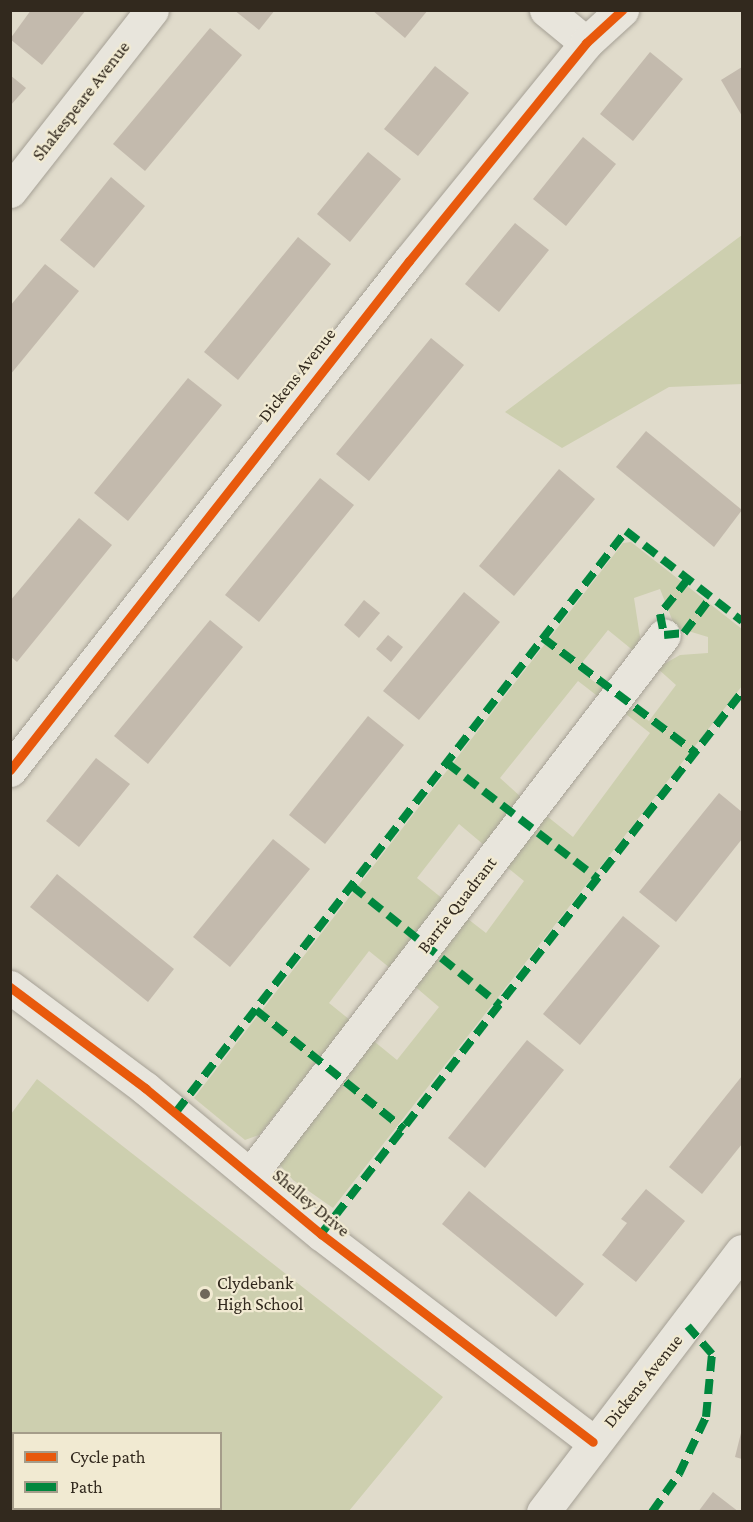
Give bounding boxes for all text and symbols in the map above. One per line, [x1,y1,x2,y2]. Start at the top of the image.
street label: Shakespeare Avenue [28,37,134,165]
street label: Dickens Avenue [254,324,340,426]
street label: Barrie Quadrant [413,852,501,958]
street label: Shelley Drive [268,1164,354,1242]
place label: Clydebank High School [217,1273,303,1316]
marker: Clydebank High School [198,1287,212,1301]
street label: Dickens Avenue [599,1330,687,1432]
legend [12,1432,222,1510]
text: Cycle path [70,1447,145,1467]
text: Path [70,1477,103,1497]

